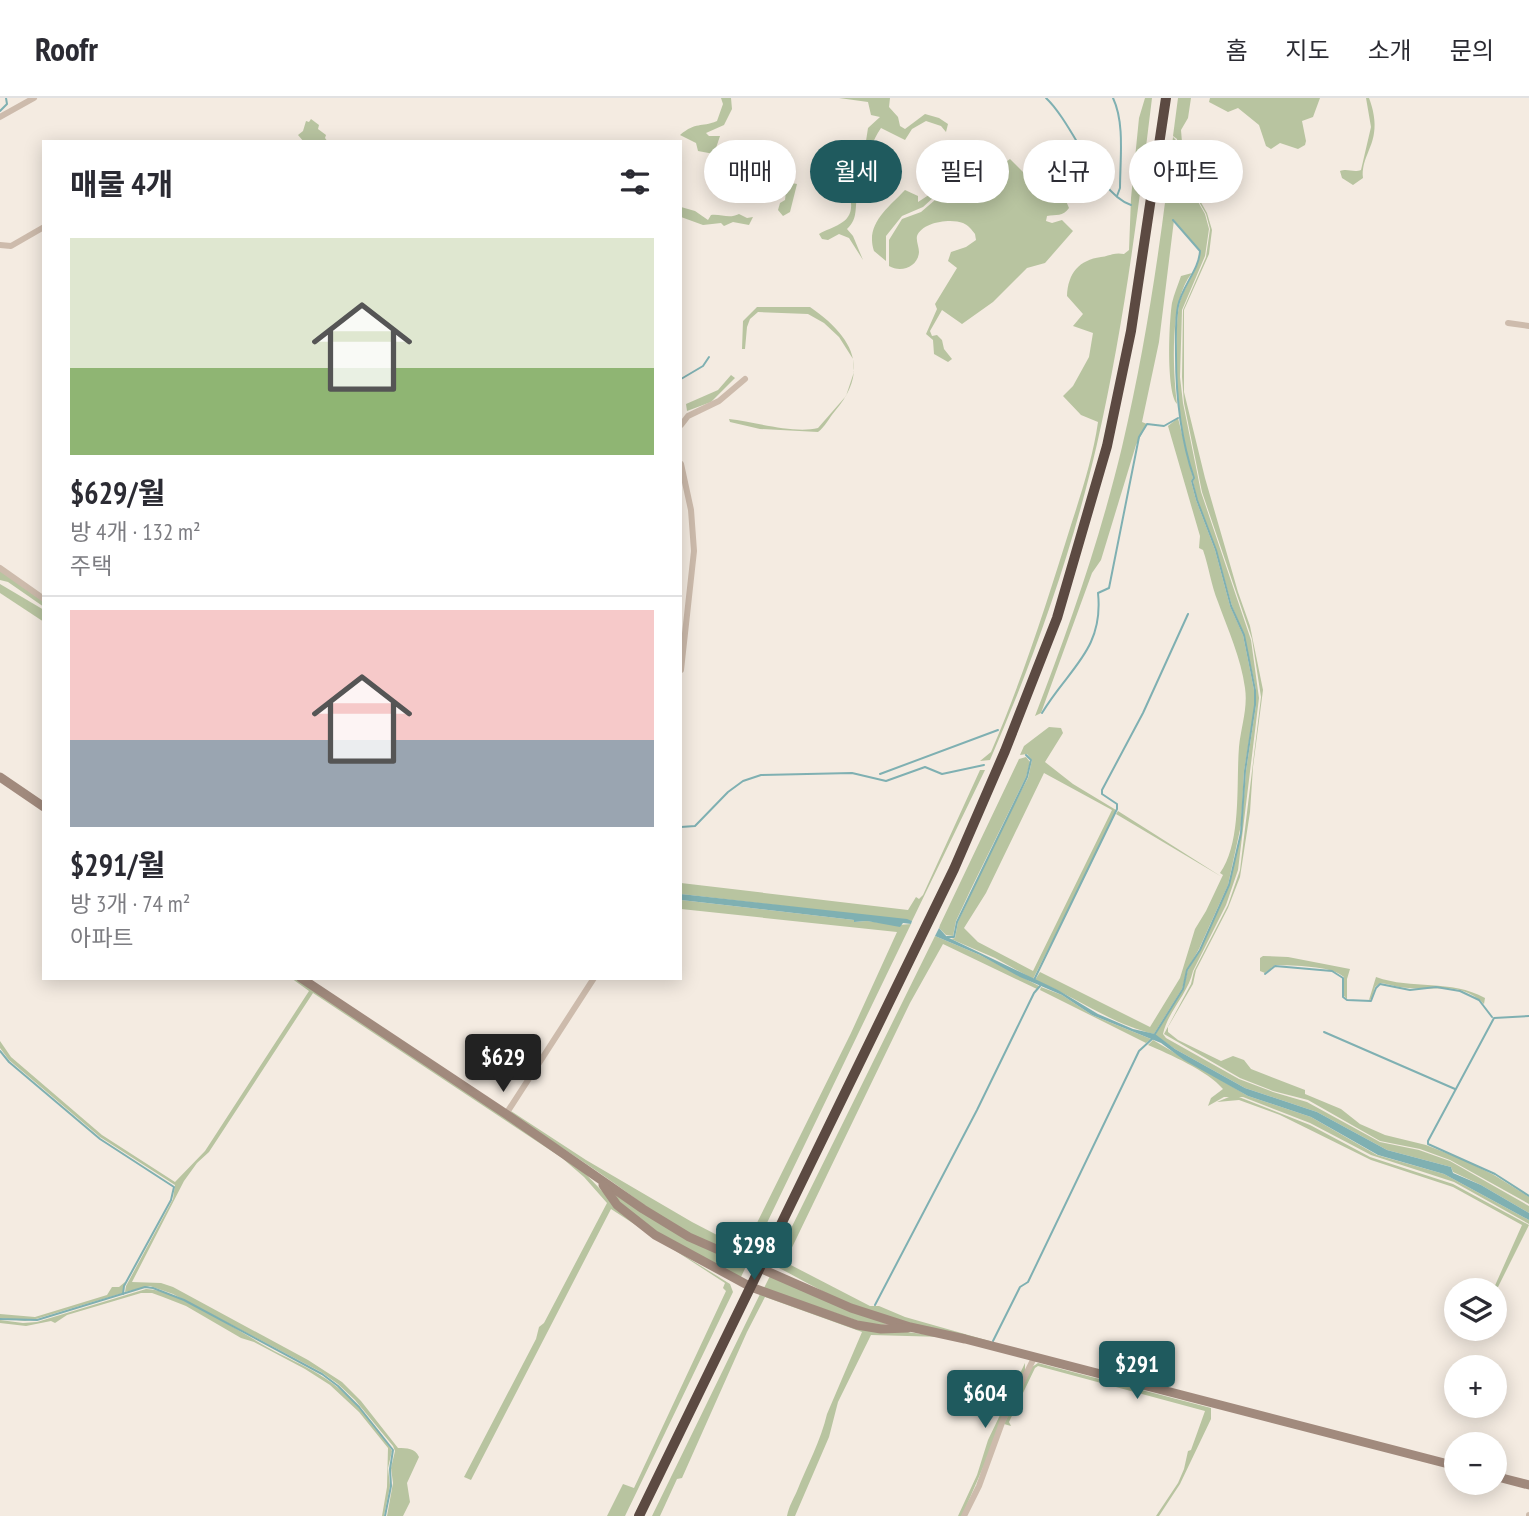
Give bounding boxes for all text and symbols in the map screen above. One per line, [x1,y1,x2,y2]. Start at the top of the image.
text: Roofr [35,27,98,70]
text: 홈 [1225,35,1247,66]
text: 지도 [1285,35,1330,66]
text: 소개 [1368,35,1412,66]
text: 문의 [1450,35,1494,66]
chip: 매매 [704,140,796,203]
chip: 월세 [810,140,902,203]
chip: 필터 [916,140,1009,203]
chip: 신규 [1023,140,1115,203]
chip: 아파트 [1129,140,1243,203]
icon: filters [616,163,654,201]
text: 매물 4개 [70,164,173,203]
icon: home [299,284,425,410]
text: $629/월 [70,473,165,512]
text: 방 4개 · 132 m² [70,517,201,546]
text: 주택 [70,551,112,580]
icon: home [299,656,425,782]
text: $291/월 [70,845,165,884]
text: 방 3개 · 74 m² [70,889,190,918]
text: 아파트 [70,923,133,952]
pin: $629 [462,1034,544,1094]
text: $629 [481,1042,525,1071]
pin: $298 [713,1222,795,1282]
text: $298 [732,1230,776,1259]
map controls [1444,1278,1507,1495]
button: layers [1444,1278,1507,1341]
pin: $291 [1096,1342,1178,1401]
text: $291 [1115,1349,1159,1378]
button: + [1444,1355,1507,1418]
pin: $604 [944,1370,1026,1430]
text: $604 [963,1378,1007,1407]
button: − [1444,1432,1507,1495]

